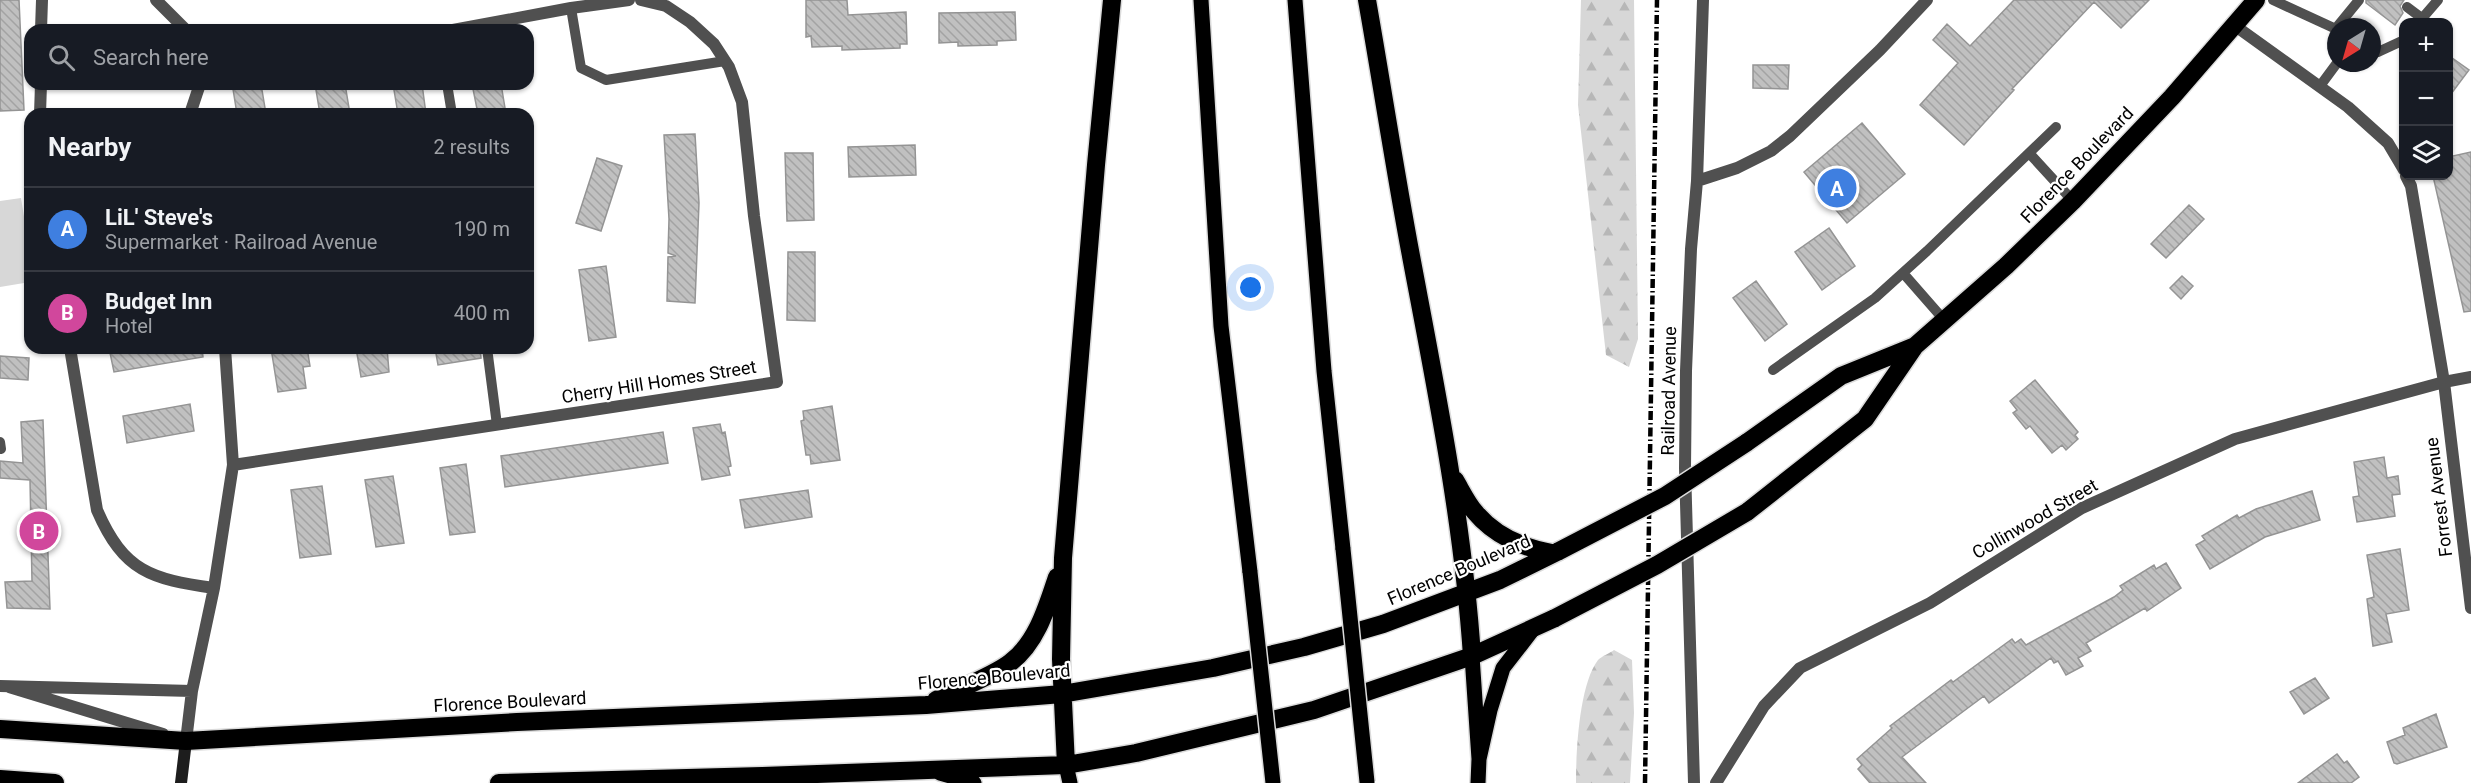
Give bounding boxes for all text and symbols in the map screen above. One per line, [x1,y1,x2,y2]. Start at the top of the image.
north arrow [2327,18,2381,72]
map controls [2399,18,2453,180]
button: + [2399,18,2453,72]
search box [24,24,534,90]
icon: search [45,41,78,74]
text: Search here [93,45,209,70]
button: − [2399,72,2453,126]
street label: Florence Boulevard [2016,102,2137,227]
button: layers [2399,126,2453,180]
text: Nearby [48,132,131,162]
text: 2 results [434,135,510,159]
pin: A [1818,166,1856,210]
text: LiL' Steve's [105,205,213,230]
text: A [61,217,74,241]
text: 190 m [454,217,510,241]
text: Supermarket · Railroad Avenue [105,230,377,254]
your location [1236,273,1265,302]
text: Budget Inn [105,289,212,314]
text: B [61,301,74,325]
text: 400 m [454,301,510,325]
text: Hotel [105,314,153,338]
street label: Railroad Avenue [1657,326,1680,456]
street label: Cherry Hill Homes Street [560,356,758,407]
street label: Forrest Avenue [2421,436,2456,558]
street label: Collinwood Street [1968,474,2101,563]
pin: B [20,508,58,554]
street label: Florence Boulevard [1384,530,1533,609]
street label: Florence Boulevard [917,659,1071,694]
street label: Florence Boulevard [433,687,587,716]

